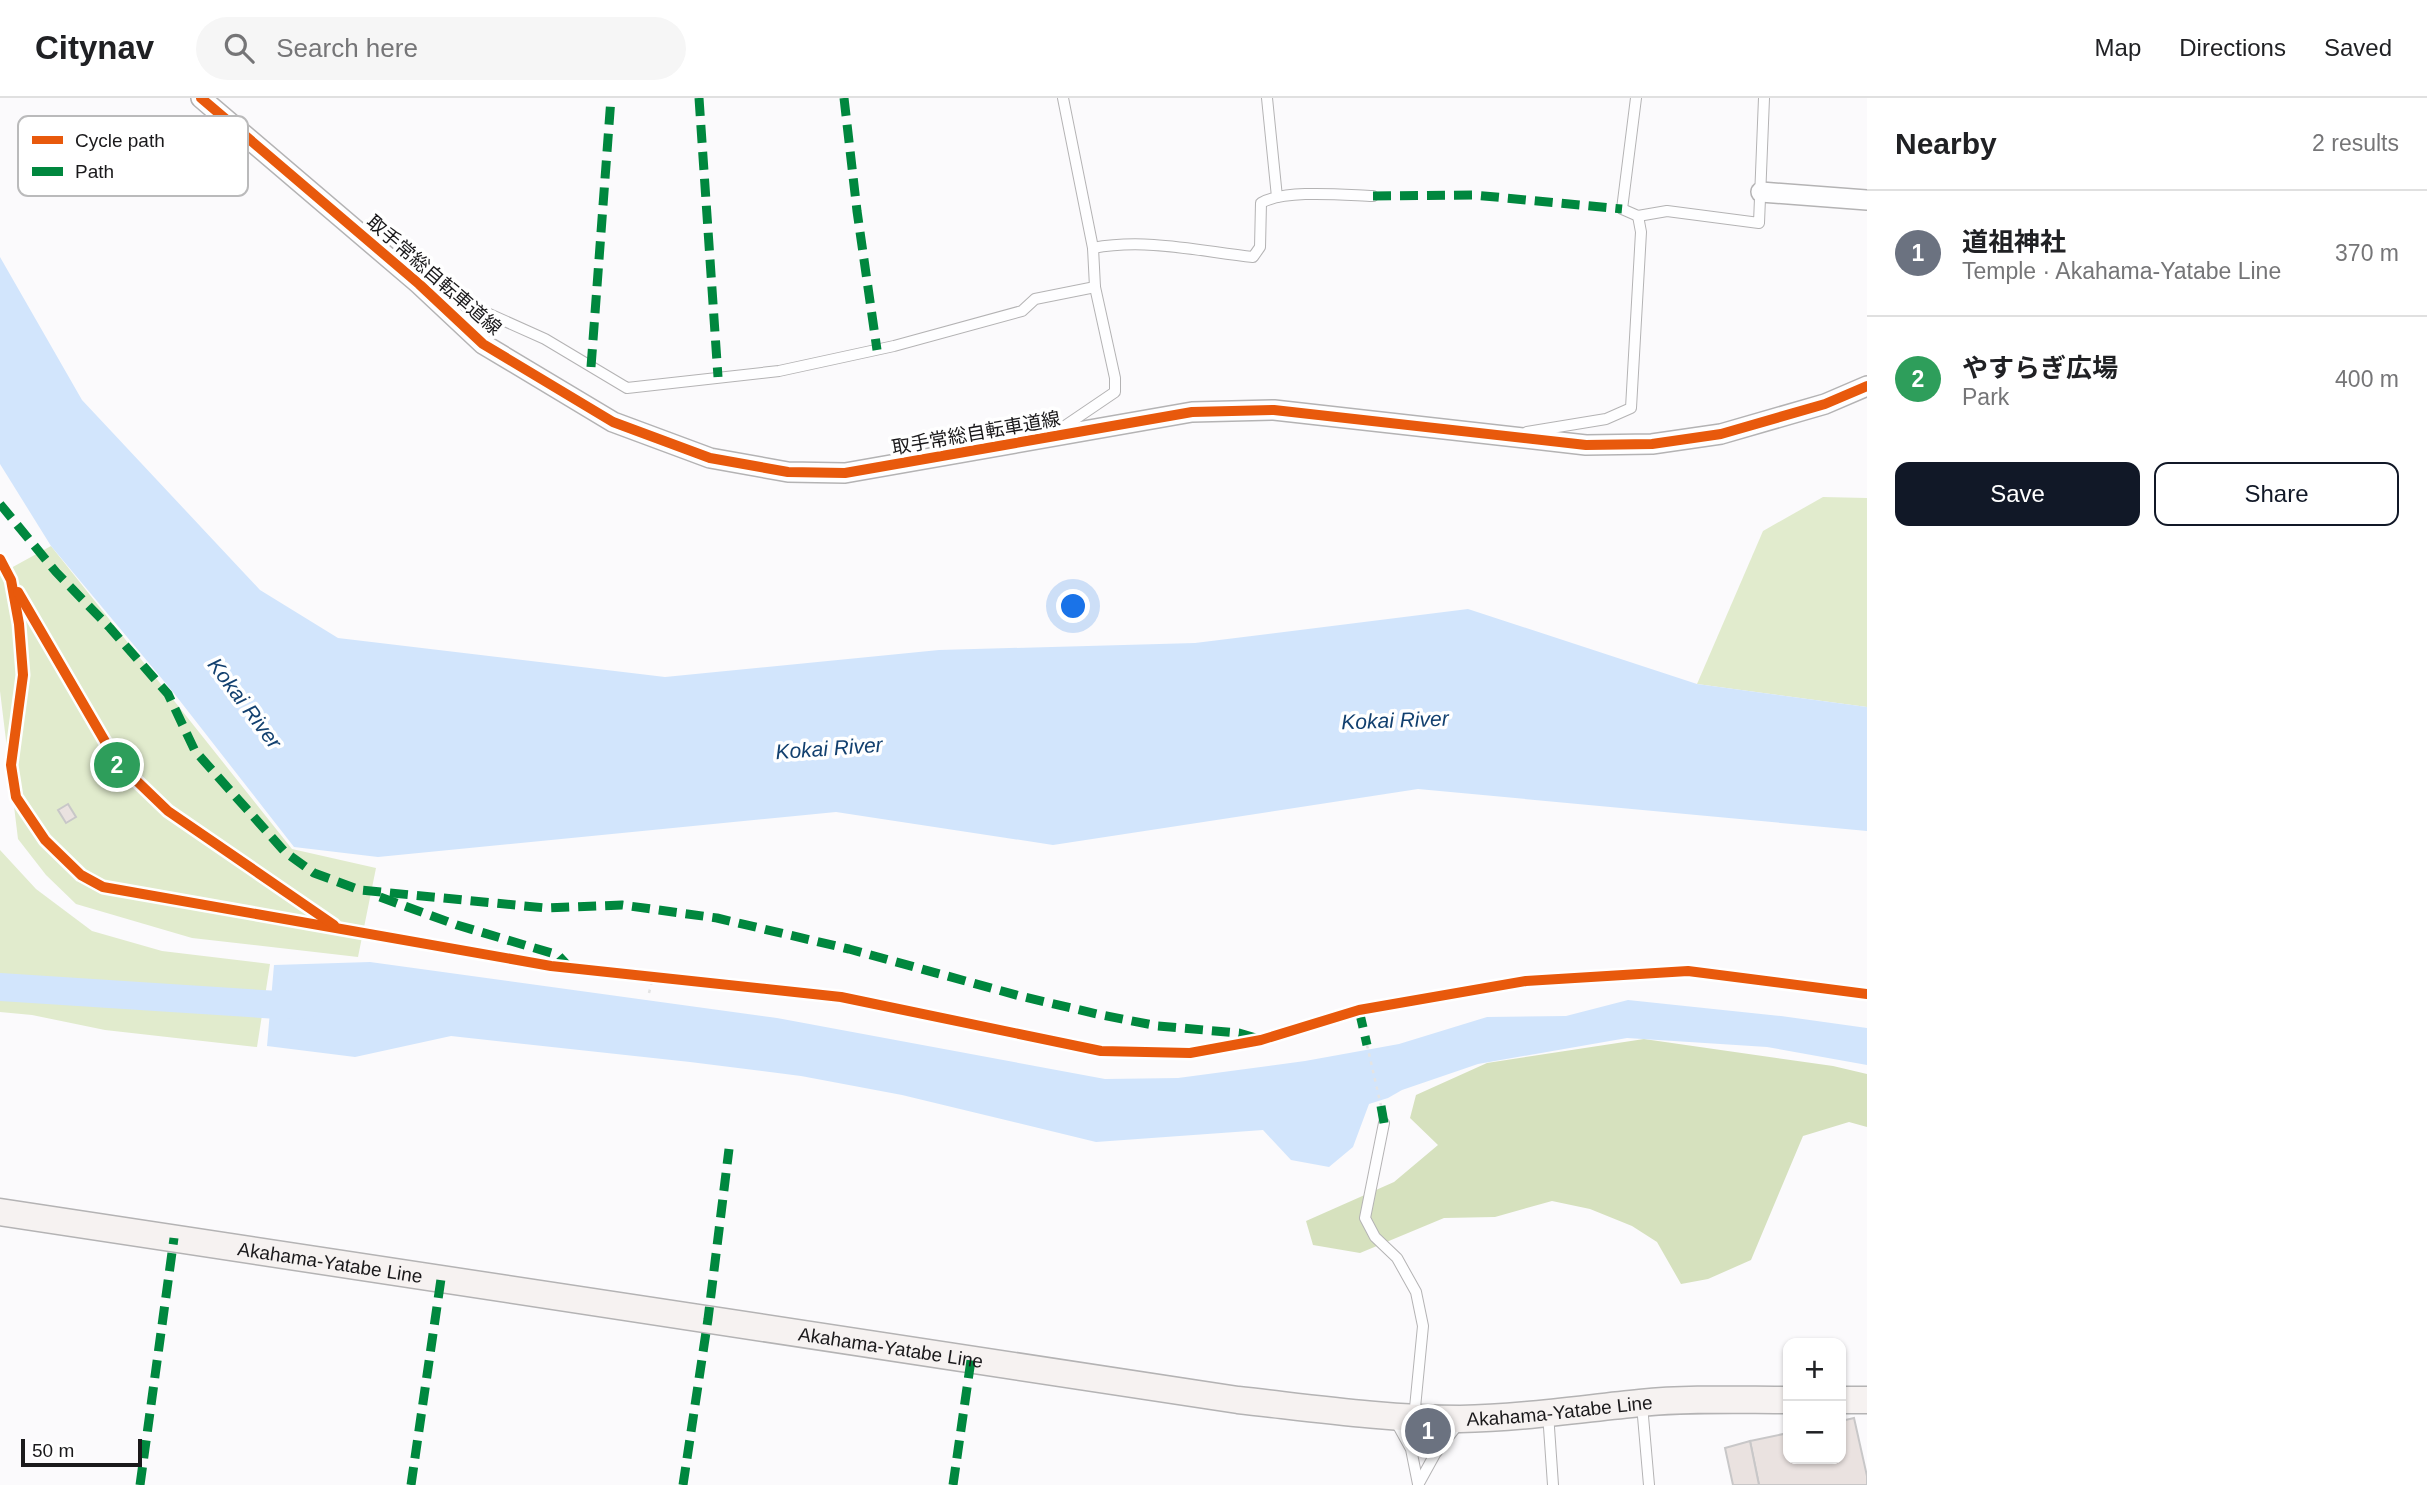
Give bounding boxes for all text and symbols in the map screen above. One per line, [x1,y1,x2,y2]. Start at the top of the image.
search box [196,17,686,80]
text: Citynav [35,29,154,66]
icon: search [220,29,258,67]
text: Search here [276,33,418,63]
text: Map [2095,34,2141,61]
text: Directions [2179,34,2286,61]
text: Saved [2324,34,2392,61]
legend [18,116,248,196]
text: Nearby [1895,127,1997,160]
text: Cycle path [75,130,165,151]
text: 2 results [2312,130,2399,156]
text: Path [75,161,114,182]
street label: 取手常総自転車道線 [363,211,505,339]
text: 道祖神社 [1962,227,2066,257]
text: 1 [1912,240,1924,266]
text: 370 m [2335,240,2399,266]
text: Temple · Akahama-Yatabe Line [1962,258,2281,284]
text: やすらぎ広場 [1962,353,2118,383]
text: 2 [1912,366,1924,392]
text: 400 m [2335,366,2399,392]
text: Park [1962,384,2009,410]
street label: 取手常総自転車道線 [890,408,1062,458]
button: Save [1895,462,2140,526]
button: Share [2154,462,2399,526]
your location [1056,589,1090,623]
water label: Kokai River [204,653,287,754]
water label: Kokai River [1341,707,1450,733]
water label: Kokai River [775,733,884,763]
pin: 2 [94,739,140,791]
street label: Akahama-Yatabe Line [236,1238,424,1287]
street label: Akahama-Yatabe Line [797,1323,985,1372]
map controls [1783,1338,1846,1464]
button: + [1783,1338,1846,1401]
street label: Akahama-Yatabe Line [1466,1391,1653,1429]
button: − [1783,1401,1846,1464]
pin: 1 [1405,1405,1451,1457]
scale bar [21,1436,142,1468]
text: 50 m [32,1440,74,1461]

